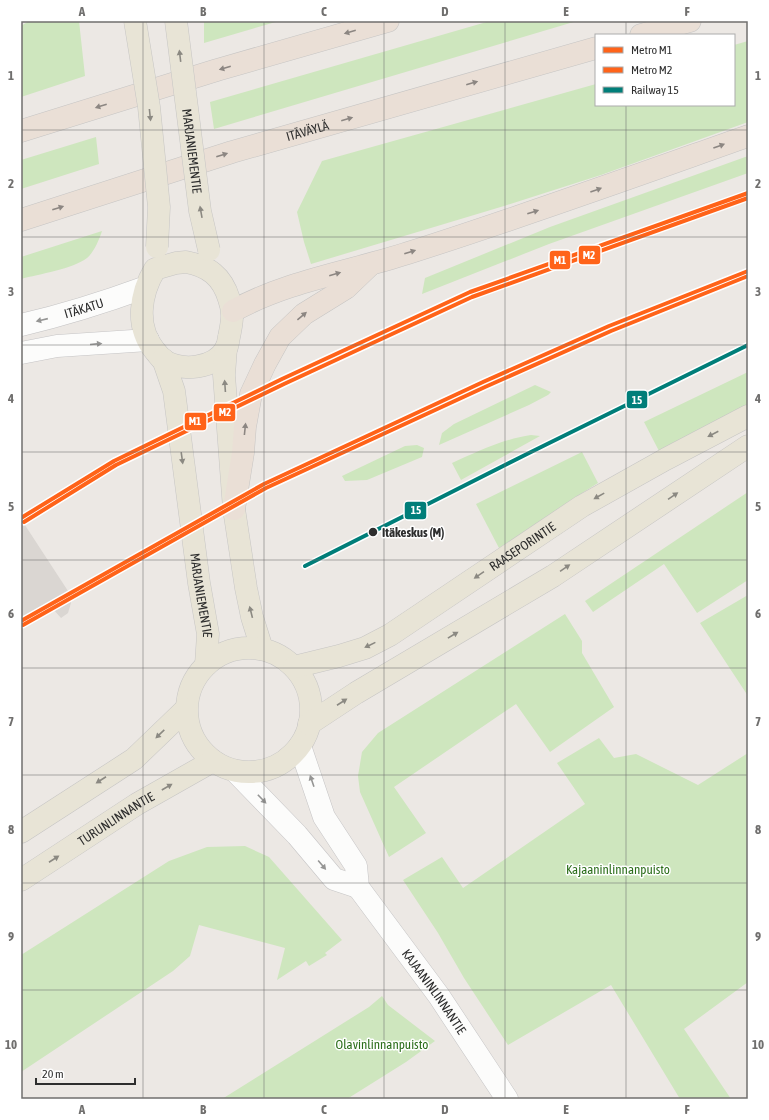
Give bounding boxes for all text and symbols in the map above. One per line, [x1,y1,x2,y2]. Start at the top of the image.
text: A [78,4,86,19]
text: B [200,4,207,19]
text: C [321,4,327,19]
text: D [441,4,449,19]
text: E [563,4,569,19]
text: F [684,4,690,19]
one-way arrow [344,29,356,35]
legend [595,34,735,106]
text: Metro M1 [631,43,673,57]
one-way arrow [177,49,183,62]
text: Metro M2 [631,63,672,77]
one-way arrow [219,65,231,71]
text: 1 [8,68,14,83]
text: 1 [755,68,761,83]
one-way arrow [466,80,478,86]
text: Railway 15 [631,83,679,97]
one-way arrow [95,103,107,109]
street label: MARJANIEMENTIE [179,108,205,195]
one-way arrow [146,109,153,121]
one-way arrow [341,116,353,122]
street label: ITÄVÄYLÄ [284,118,331,144]
one-way arrow [713,143,725,149]
one-way arrow [216,152,228,158]
text: 2 [8,176,14,191]
text: 2 [755,176,761,191]
one-way arrow [591,187,603,193]
one-way arrow [52,205,64,211]
one-way arrow [198,206,204,218]
one-way arrow [528,208,540,214]
line badge: M2 [578,245,601,265]
one-way arrow [404,249,416,255]
text: M2 [583,249,595,261]
line badge: M1 [549,250,571,270]
text: M1 [554,254,566,266]
one-way arrow [329,271,341,277]
text: 3 [8,284,14,299]
text: 3 [755,284,761,299]
street label: ITÄKATU [62,295,106,321]
one-way arrow [297,312,308,320]
one-way arrow [36,317,48,323]
one-way arrow [90,340,102,347]
one-way arrow [221,380,228,392]
line badge: 15 [626,390,648,409]
text: 4 [7,391,14,406]
text: 4 [754,391,761,406]
text: 15 [632,394,642,406]
line badge: M2 [213,403,236,422]
text: M2 [219,406,231,418]
line badge: M1 [184,412,207,431]
text: M1 [189,415,201,427]
one-way arrow [242,423,248,435]
one-way arrow [708,431,719,437]
one-way arrow [179,452,186,464]
one-way arrow [668,492,678,500]
one-way arrow [593,493,605,500]
text: 5 [8,499,14,514]
text: 5 [755,499,761,514]
line badge: 15 [404,501,427,520]
text: 15 [411,504,421,516]
street label: RAASEPORINTIE [487,519,559,574]
place label: Itäkeskus (M) [382,525,444,540]
marker: Itäkeskus (M) [367,526,379,538]
street label: MARJANIEMENTIE [187,552,215,638]
one-way arrow [560,564,570,572]
one-way arrow [474,571,484,579]
text: 6 [8,606,14,621]
one-way arrow [248,606,254,618]
text: 6 [755,606,761,621]
one-way arrow [447,632,459,639]
one-way arrow [364,642,375,648]
one-way arrow [337,698,347,706]
text: 7 [8,714,14,729]
text: 7 [755,714,761,729]
one-way arrow [155,729,165,739]
one-way arrow [308,775,314,787]
one-way arrow [96,776,106,784]
one-way arrow [161,784,173,791]
street label: TURUNLINNANTIE [75,789,157,849]
one-way arrow [257,794,267,804]
text: 8 [8,822,14,837]
text: 8 [755,822,761,837]
one-way arrow [49,855,59,863]
one-way arrow [318,860,327,870]
park label: Kajaaninlinnanpuisto [566,862,670,877]
text: 9 [8,929,14,944]
text: 9 [755,929,761,944]
street label: KAJAANINLINNANTIE [399,946,469,1037]
text: 10 [5,1037,17,1052]
park label: Olavinlinnanpuisto [336,1037,428,1052]
text: 10 [752,1037,764,1052]
scale bar [36,1060,135,1086]
text: 20 m [42,1067,64,1081]
text: A [78,1102,86,1117]
text: B [200,1102,207,1117]
text: C [321,1102,327,1117]
text: D [441,1102,449,1117]
text: E [563,1102,569,1117]
text: F [684,1102,690,1117]

